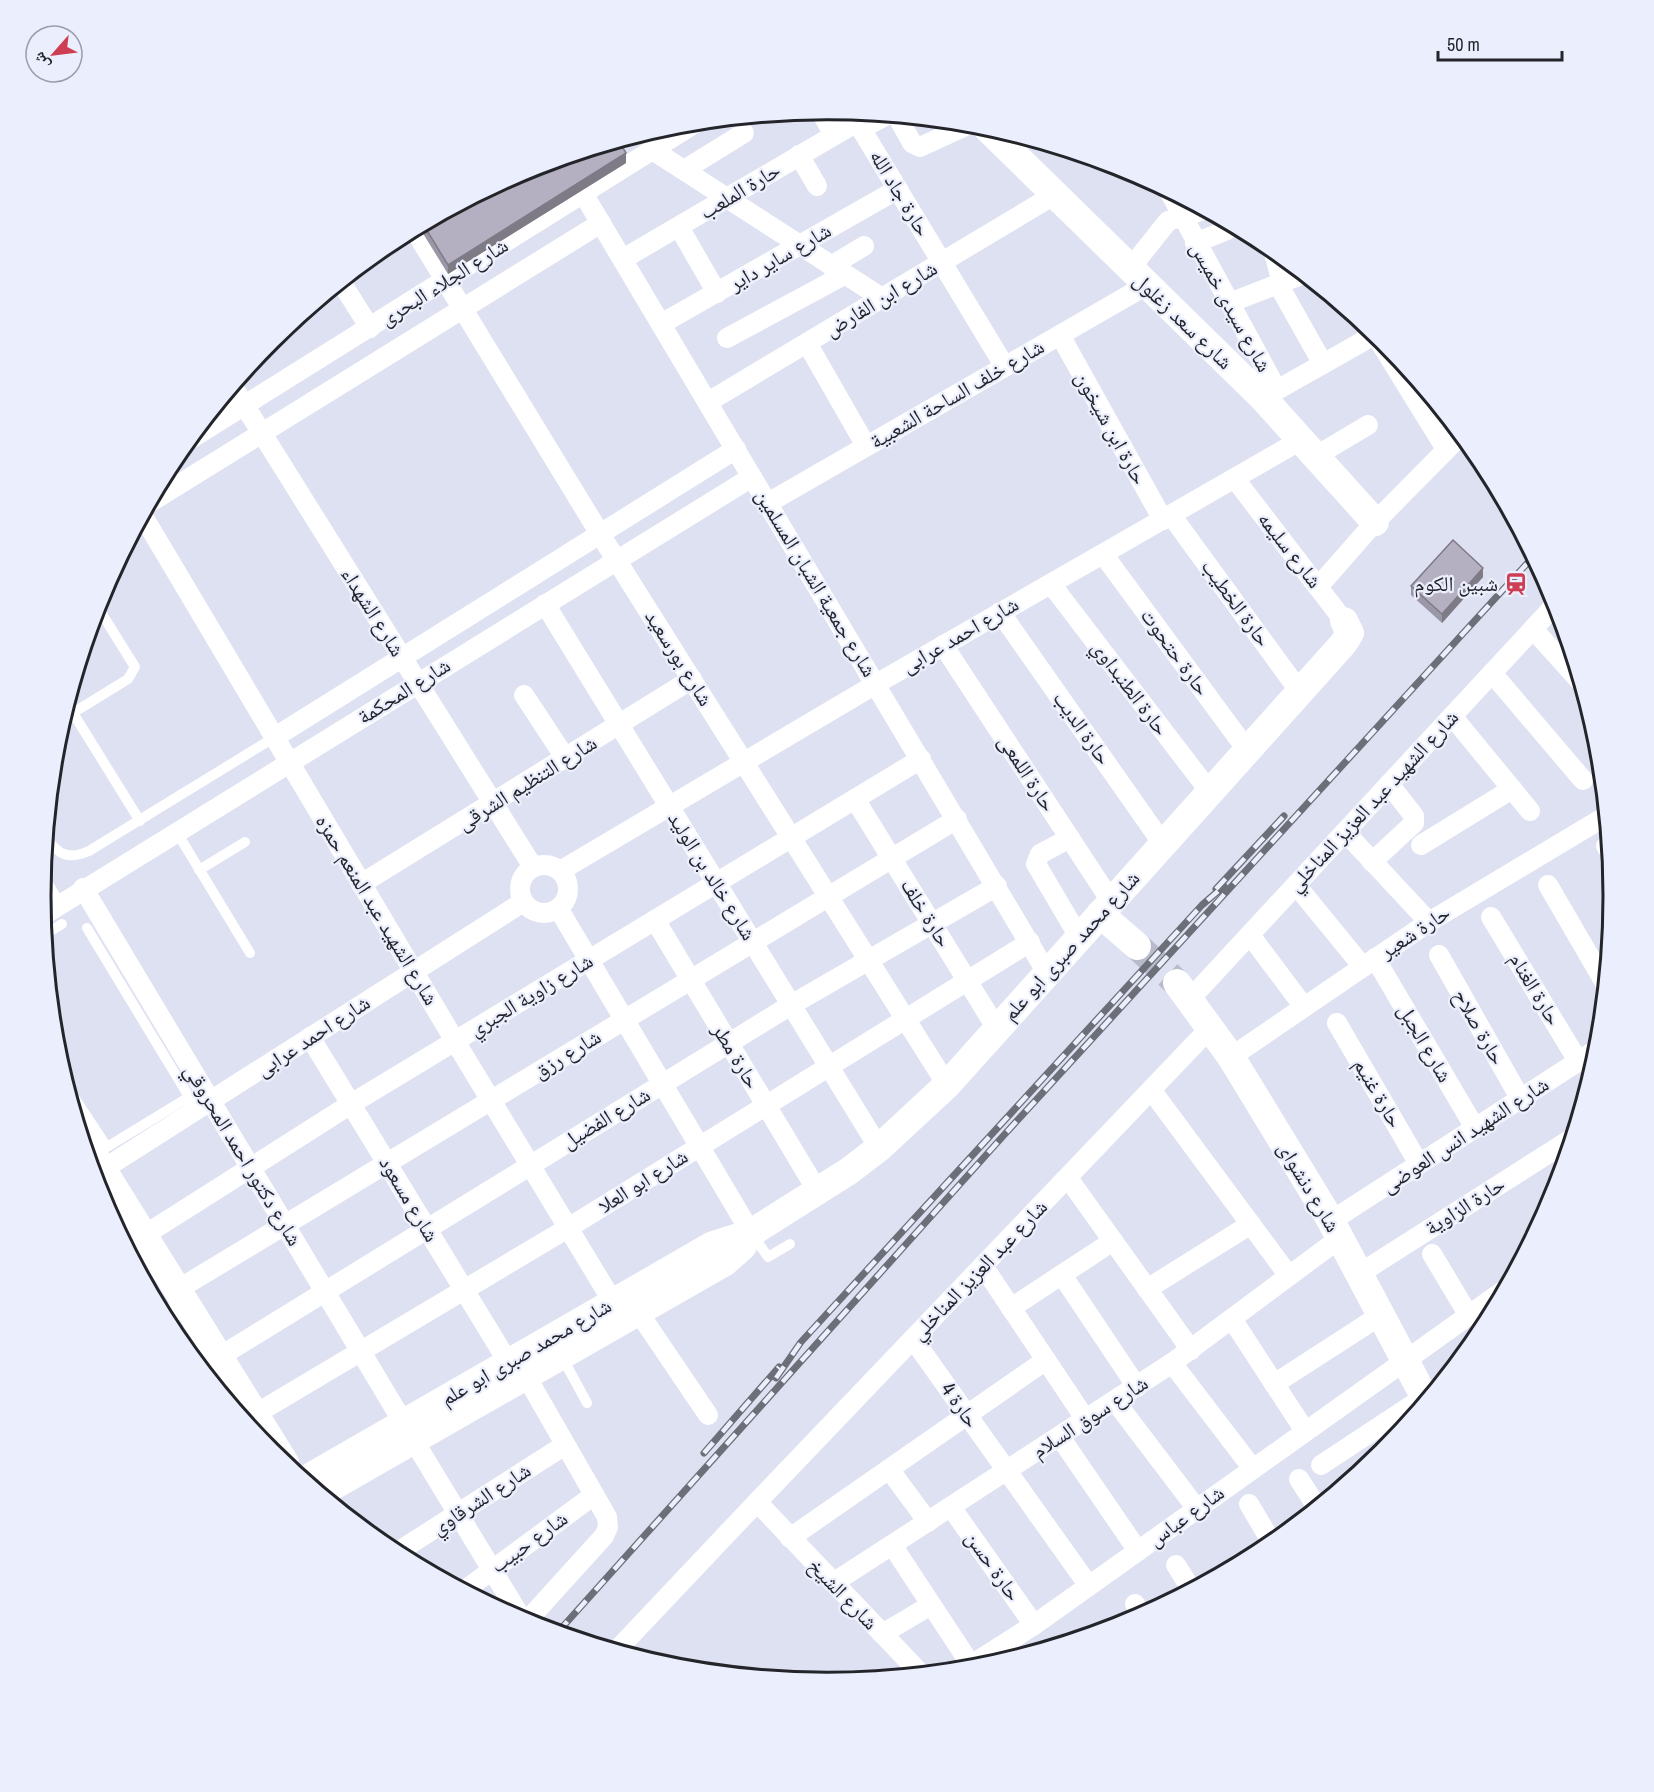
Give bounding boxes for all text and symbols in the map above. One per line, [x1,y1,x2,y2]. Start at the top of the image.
north arrow [24,24,84,84]
scale bar [1438,24,1562,62]
text: 50 m [1447,32,1480,57]
text: ش [27,48,54,74]
street label: حارة جاد الله [863,144,938,242]
street label: حارة الملعب [694,155,785,226]
street label: شارع ساير داير [722,216,836,298]
street label: شارع الجلاء البحرى [374,231,513,333]
street label: شارع سيدى خميس [1184,236,1279,377]
street label: شارع ابن الفارض [819,254,942,344]
street label: شارع سعد زغلول [1127,266,1240,376]
street label: شارع خلف الساحة الشعبية [864,332,1049,455]
street label: حارة ابن شيخون [1068,366,1155,490]
street label: شارع جمعية الشبان المسلمين [749,483,884,682]
street label: شارع سليمه [1251,506,1329,594]
street label: حارة الخطيب [1195,553,1278,652]
street label: شارع الشهداء [335,562,412,662]
place label: شبين الكوم [1414,569,1498,598]
station icon: شبين الكوم [1503,571,1529,597]
street label: شارع احمد عرابى [896,589,1024,680]
street label: حارة حتحوت [1134,602,1217,701]
street label: شارع بورسعيد [638,604,720,711]
street label: حارة الطنبداوي [1083,634,1176,743]
street label: شارع المحكمة [352,651,456,731]
street label: حارة الديب [1046,685,1118,770]
street label: شارع الشهيد عبد العزيز المناخلي [1280,703,1467,900]
street label: شارع التنظيم الشرقى [451,728,602,837]
street label: حارة اللمعى [992,729,1063,817]
street label: شارع خالد بن الوليد [661,806,764,946]
street label: شارع الشهيد عبد المنعم حمزه [309,809,446,1011]
street label: شارع محمد صبرى ابو علم [995,864,1146,1027]
street label: حارة خلف [894,873,959,953]
street label: حارة شعير [1373,898,1456,966]
street label: شارع زاوية الجبري [463,946,599,1045]
street label: حارة الغنام [1502,947,1568,1030]
street label: حارة صلاح [1446,984,1513,1070]
street label: شارع احمد عرابى [250,988,375,1083]
street label: شارع الجبل [1391,998,1460,1088]
street label: حارة مطر [705,1017,767,1094]
street label: شارع رزق [527,1022,606,1085]
street label: حارة غنيم [1347,1053,1410,1133]
street label: شارع دكتور احمد المحروقي [175,1058,309,1252]
street label: شارع الشهيد انس العوضى [1375,1070,1554,1200]
street label: شارع الفضيل [556,1080,655,1155]
street label: شارع دنشواى [1271,1136,1348,1237]
street label: شارع ابو العلا [592,1142,693,1220]
street label: شارع مسعود [372,1150,446,1247]
street label: حارة الزاوية [1419,1170,1510,1242]
street label: شارع عبد العزيز المناخلي [904,1193,1055,1348]
street label: شارع محمد صبرى ابو علم [435,1291,616,1412]
street label: شارع سوق السلام [1026,1368,1153,1465]
street label: حارة 4 [934,1376,987,1433]
street label: شارع الشرقاوي [425,1456,537,1544]
street label: شارع عباس [1142,1478,1230,1553]
street label: شارع حبيب [484,1504,573,1579]
street label: حارة حسن [959,1525,1028,1607]
street label: شارع الشيخ [802,1551,885,1636]

